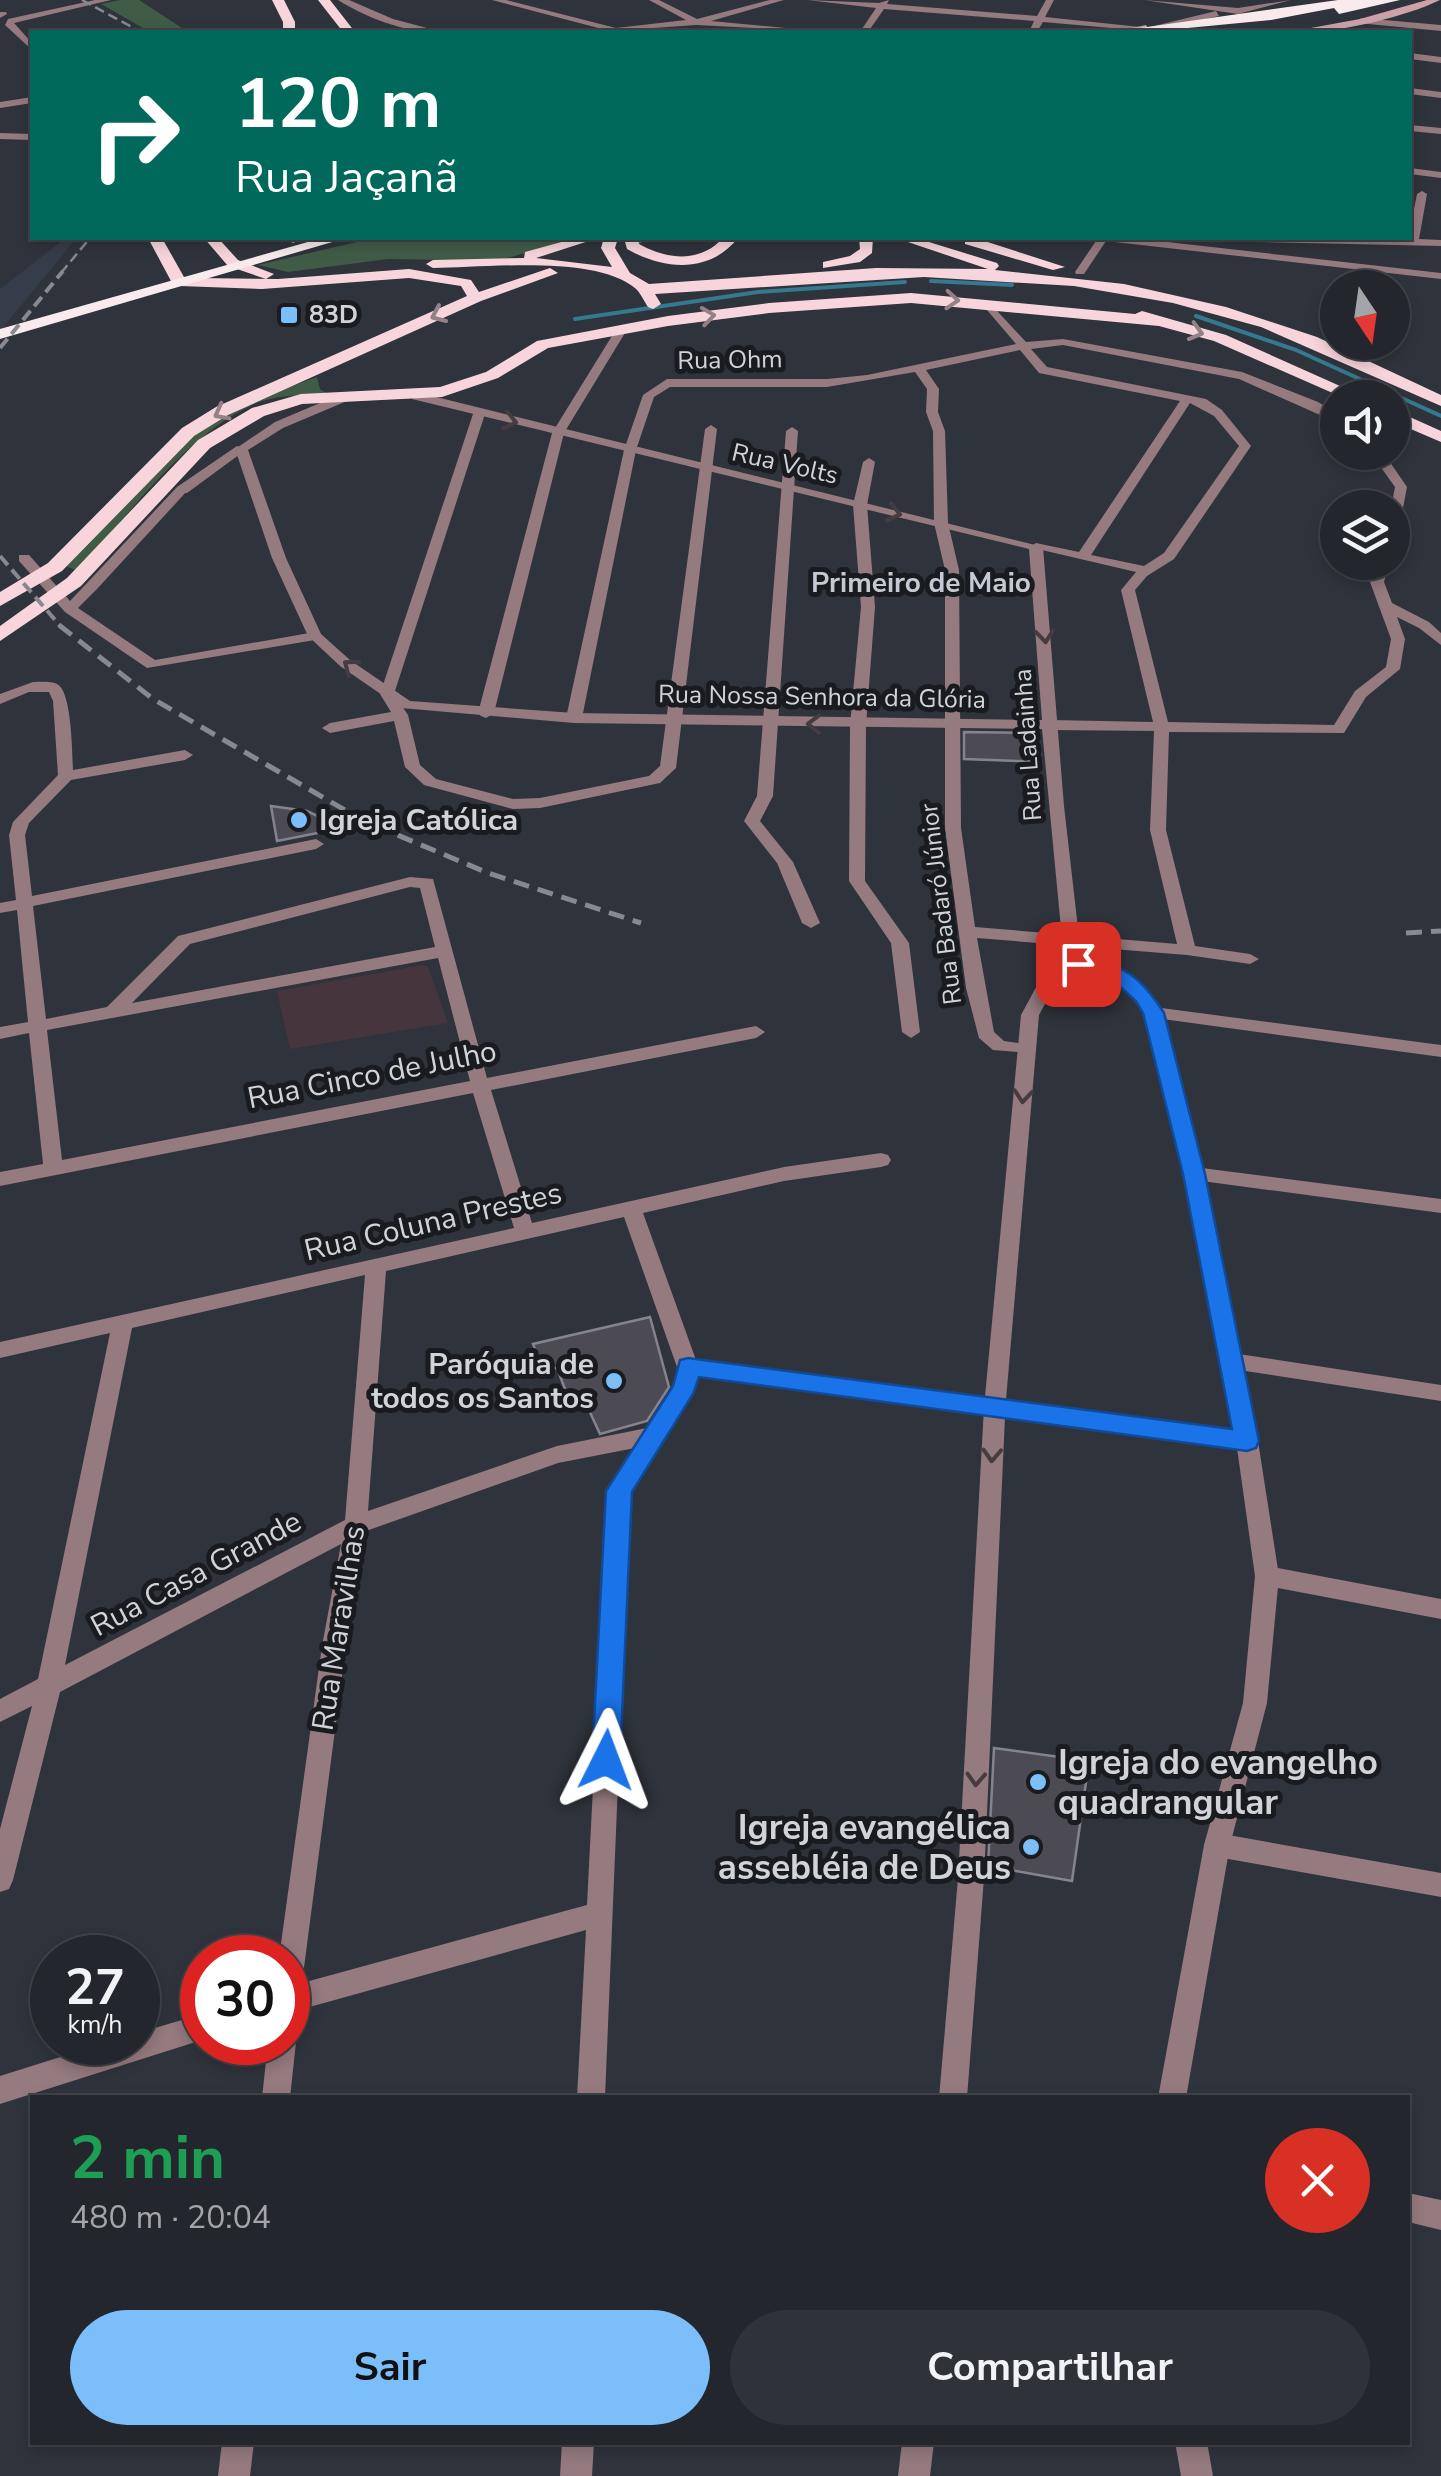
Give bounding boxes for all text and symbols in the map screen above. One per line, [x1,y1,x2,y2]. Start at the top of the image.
text: 120 m [235,56,441,152]
icon: right [70,70,200,200]
text: Rua Jaçanã [235,147,458,208]
north arrow [1320,270,1410,360]
map controls [1320,270,1410,580]
one-way arrow [944,289,960,311]
place label: 83D [309,298,358,332]
one-way arrow [430,303,448,323]
marker: 83D [278,304,300,326]
one-way arrow [700,307,716,328]
one-way arrow [1186,320,1204,341]
street label: Rua Ohm [677,342,783,378]
button: sound [1320,380,1410,470]
one-way arrow [213,401,232,420]
one-way arrow [501,409,518,430]
street label: Rua Volts [729,435,841,493]
button: layers [1320,490,1410,580]
one-way arrow [885,501,902,522]
district label: Primeiro de Maio [811,564,1031,602]
one-way arrow [1034,628,1055,644]
one-way arrow [343,661,361,678]
street label: Rua Ladainha [1006,668,1050,822]
street label: Rua Nossa Senhora da Glória [658,677,986,717]
one-way arrow [805,714,821,735]
place label: Igreja Católica [319,800,518,841]
street label: Rua Badaró Júnior [912,801,970,1007]
marker: Igreja Católica [288,809,310,831]
pin [1036,922,1121,1007]
icon: arrive [1051,937,1106,992]
street label: Rua Cinco de Julho [244,1031,500,1119]
one-way arrow [1012,1088,1034,1104]
street label: Rua Coluna Prestes [300,1172,566,1272]
place label: Paróquia de todos os Santos [371,1344,594,1419]
marker: Paróquia de todos os Santos [603,1370,625,1392]
one-way arrow [982,1447,1003,1463]
street label: Rua Casa Grande [84,1501,308,1647]
street label: Rua Maravilhas [303,1523,375,1733]
position arrow [554,1708,658,1812]
place label: Igreja do evangelho quadrangular [1058,1739,1378,1826]
marker: Igreja do evangelho quadrangular [1027,1771,1049,1793]
one-way arrow [966,1772,987,1788]
place label: Igreja evangélica assebléia de Deus [718,1804,1011,1891]
marker: Igreja evangélica assebléia de Deus [1020,1836,1042,1858]
speed limit sign: 30 [180,1935,310,2065]
text: 27 [65,1953,125,2022]
text: km/h [67,2008,123,2042]
text: 2 min [70,2117,225,2199]
button: close [1265,2128,1370,2233]
text: 480 m · 20:04 [70,2196,271,2239]
button: Sair [70,2310,710,2425]
button: Compartilhar [730,2310,1370,2425]

